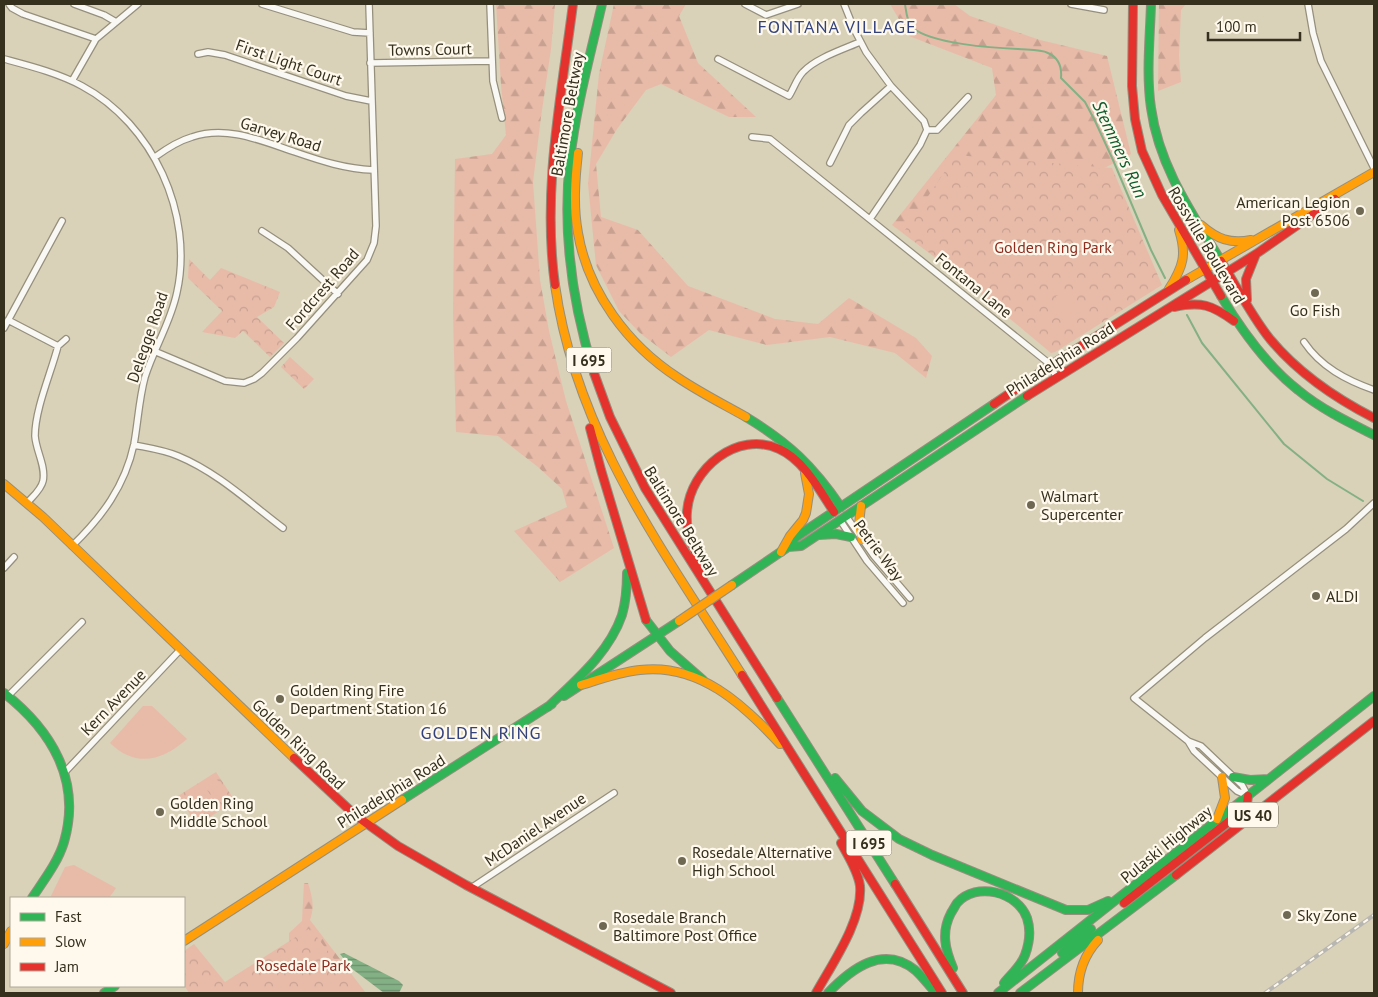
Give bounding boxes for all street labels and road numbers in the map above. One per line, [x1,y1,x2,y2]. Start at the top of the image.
street label: First Light Court [233,34,345,90]
street label: Towns Court [388,38,473,60]
street label: Baltimore Beltway [546,50,588,178]
street label: Garvey Road [238,112,324,156]
street label: Rossville Boulevard [1164,183,1250,307]
street label: Fordcrest Road [281,244,363,334]
street label: Fontana Lane [932,248,1016,322]
street label: Delegge Road [122,289,172,385]
street label: Philadelphia Road [1002,318,1118,400]
road number: I 695 [566,348,612,372]
street label: Baltimore Beltway [640,462,724,580]
street label: Petrie Way [849,515,909,585]
street label: Kern Avenue [76,664,150,740]
street label: Golden Ring Road [248,694,350,794]
street label: Philadelphia Road [333,750,449,832]
street label: McDaniel Avenue [481,788,589,870]
street label: Pulaski Highway [1116,801,1216,887]
road number: US 40 [1228,802,1278,828]
road number: I 695 [846,830,892,856]

